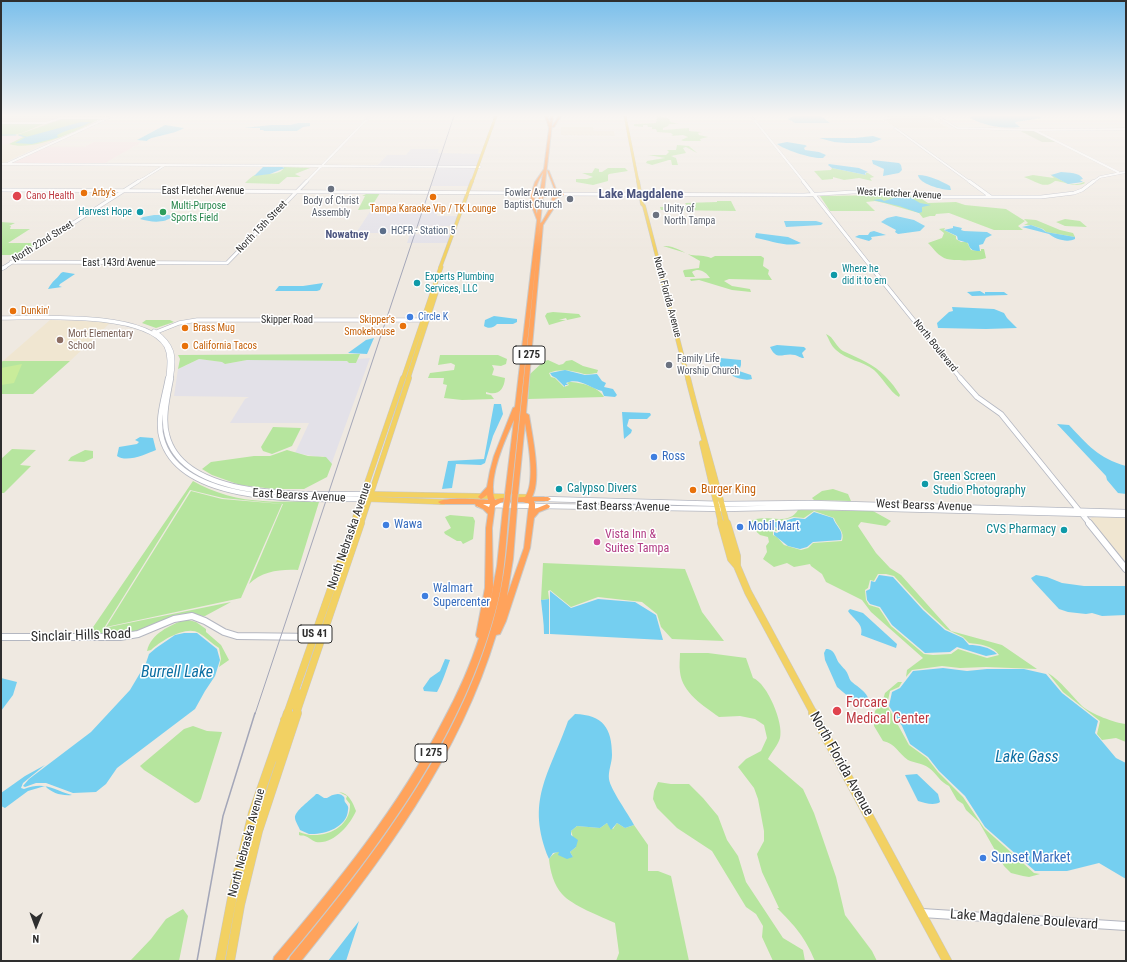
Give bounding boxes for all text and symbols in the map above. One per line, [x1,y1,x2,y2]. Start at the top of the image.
marker: Body of Christ Assembly [326,184,336,194]
street label: East Fletcher Avenue [162,185,244,197]
street label: West Fletcher Avenue [856,186,942,202]
place label: Arby's [92,187,116,199]
place label: Fowler Avenue Baptist Church [504,187,562,210]
district label: Lake Magdalene [599,187,683,203]
marker: Arby's [79,188,89,198]
marker: Cano Health [11,190,23,202]
place label: Cano Health [26,190,74,202]
marker: Tampa Karaoke Vip / TK Lounge [428,192,438,202]
marker: Fowler Avenue Baptist Church [565,194,575,204]
place label: Body of Christ Assembly [303,195,359,218]
street label: North 15th Street [234,198,290,256]
place label: Multi-Purpose Sports Field [171,200,226,224]
place label: Tampa Karaoke Vip / TK Lounge [370,203,496,215]
place label: Unity of North Tampa [664,203,715,226]
place label: Harvest Hope [78,206,132,218]
marker: Harvest Hope [135,207,145,217]
marker: Multi-Purpose Sports Field [158,207,168,217]
marker: Unity of North Tampa [651,210,661,220]
street label: North 22nd Street [10,218,76,266]
place label: HCFR - Station 5 [391,225,455,237]
marker: HCFR - Station 5 [378,226,388,236]
district label: Nowatney [325,228,369,242]
street label: North Florida Avenue [650,255,684,339]
street label: East 143rd Avenue [82,257,156,269]
place label: Where he did it to em [842,263,886,286]
marker: Where he did it to em [829,270,839,280]
place label: Experts Plumbing Services, LLC [425,271,494,294]
marker: Experts Plumbing Services, LLC [412,278,422,288]
place label: Dunkin' [21,305,49,317]
marker: Dunkin' [8,306,18,316]
place label: Circle K [418,311,448,323]
marker: Circle K [405,312,415,322]
street label: Skipper Road [261,314,313,326]
place label: Skipper's Smokehouse [344,314,395,338]
street label: North Boulevard [910,317,960,375]
marker: Skipper's Smokehouse [398,321,408,331]
place label: Brass Mug [193,322,235,334]
marker: Brass Mug [180,323,190,333]
place label: Mort Elementary School [68,328,133,352]
marker: Mort Elementary School [55,335,65,345]
place label: California Tacos [193,340,257,352]
marker: California Tacos [180,341,190,351]
road number: I 275 [513,346,545,364]
place label: Family Life Worship Church [677,353,739,376]
marker: Family Life Worship Church [664,360,674,370]
place label: Ross [662,450,685,464]
marker: Ross [649,452,659,462]
place label: Green Screen Studio Photography [933,470,1026,498]
marker: Green Screen Studio Photography [920,479,930,489]
street label: North Nebraska Avenue [325,481,375,591]
place label: Calypso Divers [567,482,637,496]
place label: Burger King [701,483,756,497]
marker: Calypso Divers [554,484,564,494]
marker: Burger King [688,485,698,495]
street label: East Bearss Avenue [252,486,346,506]
street label: West Bearss Avenue [876,497,972,515]
street label: East Bearss Avenue [576,499,670,515]
place label: Wawa [394,518,422,532]
marker: Wawa [381,520,391,530]
place label: Mobil Mart [748,520,800,534]
marker: Mobil Mart [735,522,745,532]
place label: CVS Pharmacy [986,523,1056,537]
marker: CVS Pharmacy [1059,525,1069,535]
place label: Vista Inn & Suites Tampa [605,528,669,556]
marker: Vista Inn & Suites Tampa [592,537,602,547]
place label: Walmart Supercenter [433,582,490,610]
marker: Walmart Supercenter [420,591,430,601]
road number: US 41 [298,625,332,643]
street label: Sinclair Hills Road [31,626,131,646]
water label: Burrell Lake [141,663,213,683]
place label: Forcare Medical Center [846,695,929,728]
marker: Forcare Medical Center [831,705,843,717]
street label: North Florida Avenue [806,709,876,819]
road number: I 275 [415,744,447,762]
water label: Lake Gass [995,748,1059,768]
street label: North Nebraska Avenue [226,787,268,899]
place label: Sunset Market [991,850,1071,866]
marker: Sunset Market [978,853,988,863]
north arrow [16,906,56,946]
street label: Lake Magdalene Boulevard [949,906,1099,934]
text: N [32,932,39,945]

